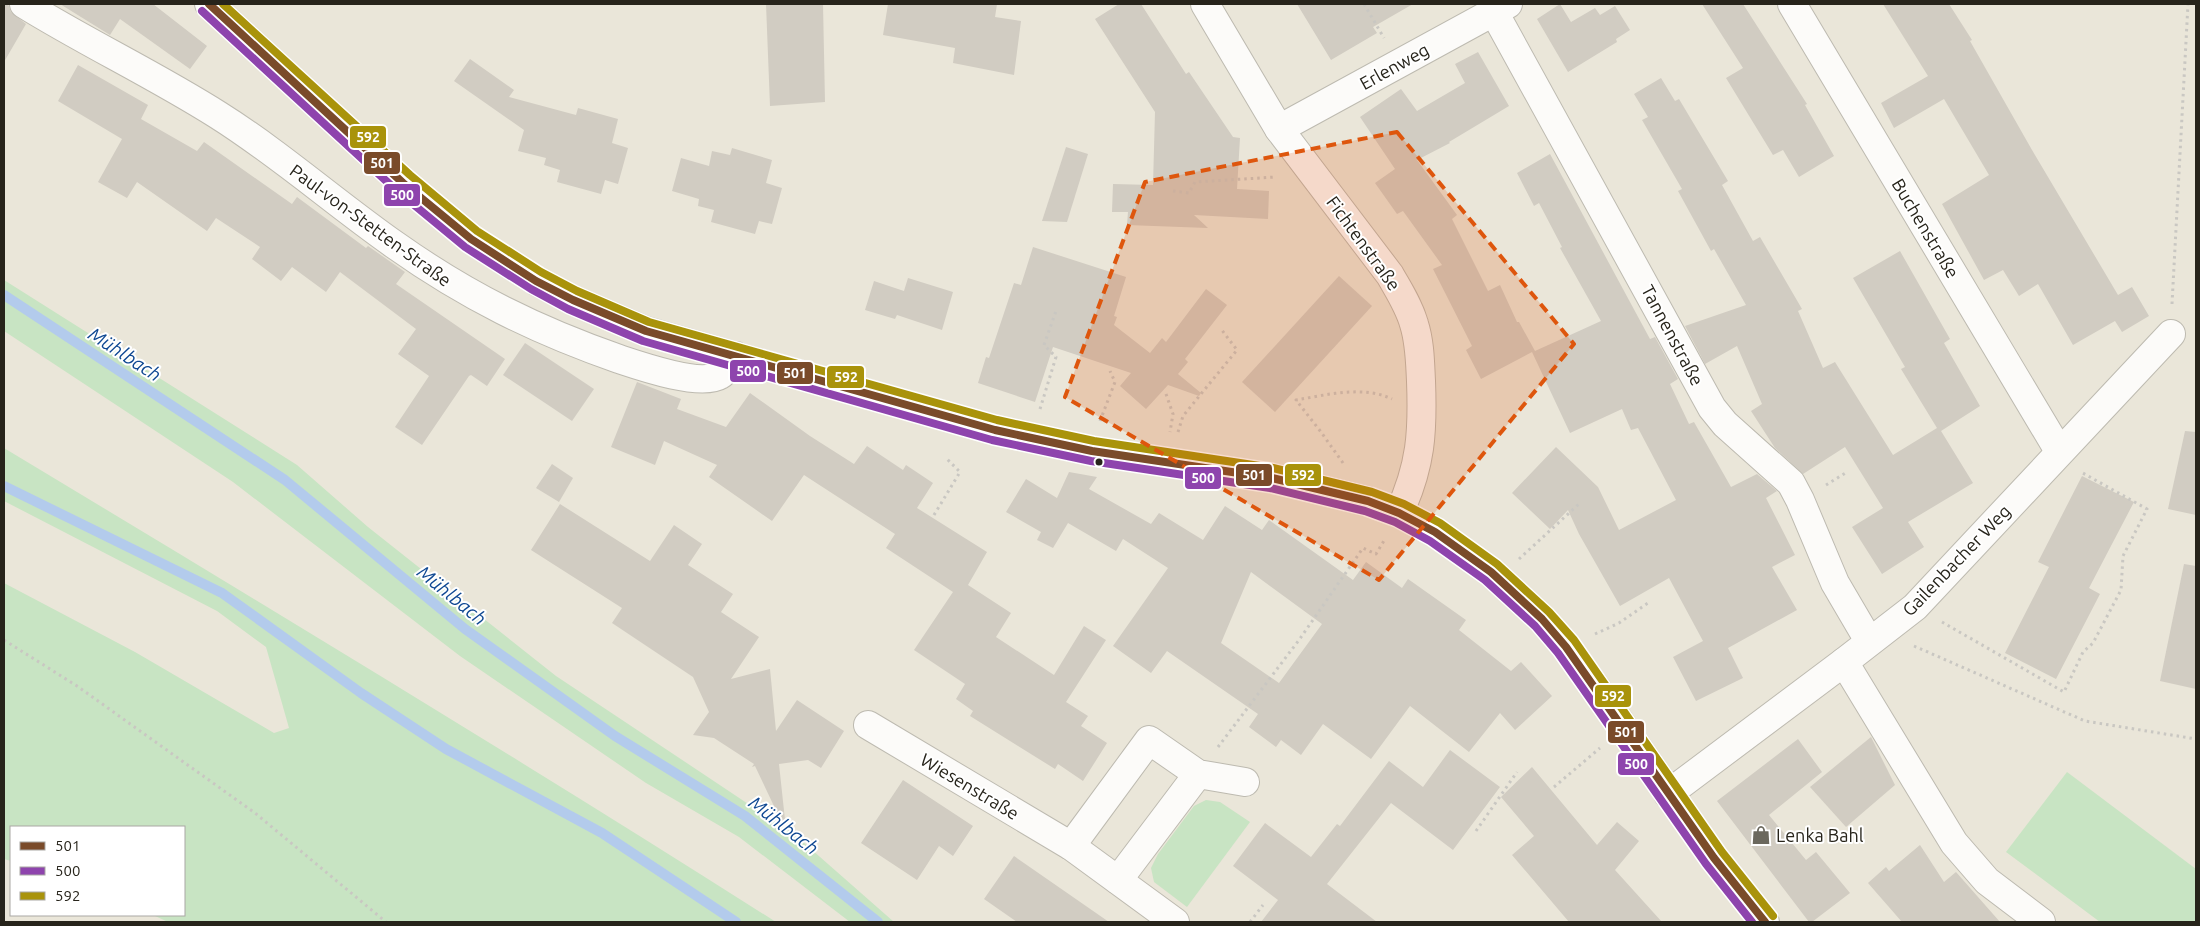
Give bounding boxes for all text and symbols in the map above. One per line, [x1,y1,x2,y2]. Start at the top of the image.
street label: Erlenweg [1356,39,1432,93]
line badge: 592 [349,125,387,149]
text: 592 [356,129,380,145]
line badge: 501 [363,151,401,175]
text: 501 [370,155,394,171]
street label: Paul-von-Stetten-Straße [287,160,455,290]
street label: Buchenstraße [1889,175,1963,281]
line badge: 500 [383,183,421,207]
text: 500 [390,187,414,203]
street label: Fichtenstraße [1323,192,1405,294]
street label: Tannenstraße [1638,281,1708,389]
water label: Mühlbach [85,322,165,386]
line badge: 500 [729,359,767,383]
line badge: 501 [776,361,814,385]
text: 500 [736,363,760,379]
text: 501 [783,365,807,381]
line badge: 592 [826,365,865,389]
text: 592 [834,369,858,385]
unlabelled marker [1094,457,1104,467]
line badge: 501 [1235,463,1273,487]
line badge: 592 [1284,463,1322,487]
line badge: 500 [1184,466,1222,490]
text: 501 [1242,467,1266,483]
text: 592 [1291,467,1315,483]
text: 500 [1191,470,1215,486]
street label: Gailenbacher Weg [1898,500,2014,620]
water label: Mühlbach [413,561,491,629]
line badge: 592 [1594,684,1632,708]
text: 592 [1601,688,1625,704]
line badge: 501 [1607,720,1645,744]
text: 501 [1614,724,1638,740]
street label: Wiesenstraße [917,749,1023,823]
line badge: 500 [1617,752,1655,776]
text: 500 [1624,756,1648,772]
water label: Mühlbach [745,791,823,859]
shop icon: Lenka Bahl [1750,824,1772,846]
place label: Lenka Bahl [1776,825,1864,845]
legend [10,826,185,916]
text: 501 [55,837,80,854]
text: 500 [55,862,80,879]
text: 592 [55,887,80,904]

